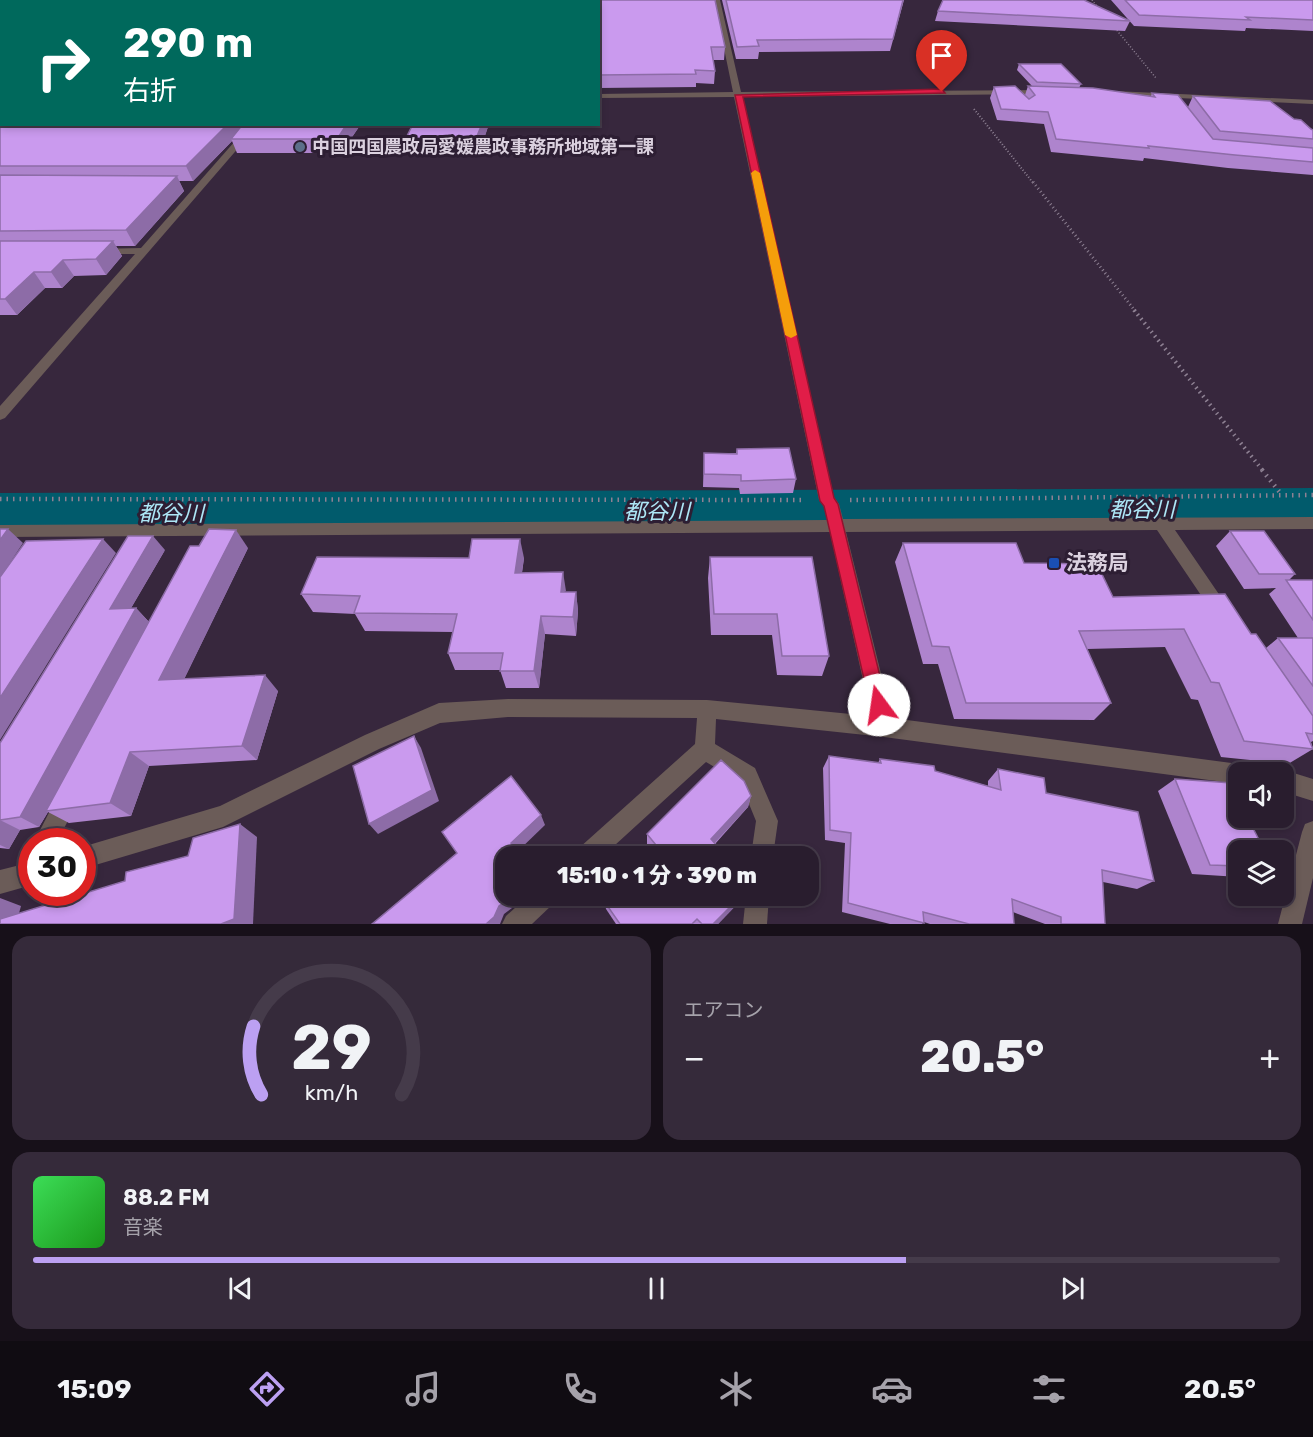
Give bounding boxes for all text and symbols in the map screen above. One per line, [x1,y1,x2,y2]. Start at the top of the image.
text: 290 m [123,18,253,68]
icon: right [24,24,102,102]
pin [916,30,967,92]
icon: arrive [925,39,958,72]
text: 右折 [123,75,177,107]
place label: 中国四国農政局愛媛農政事務所地域第一課 [312,136,654,158]
marker: 中国四国農政局愛媛農政事務所地域第一課 [293,140,307,154]
water label: 都谷川 [1109,496,1177,523]
water label: 都谷川 [624,498,692,525]
water label: 都谷川 [138,500,206,527]
place label: 法務局 [1066,550,1129,575]
marker: 法務局 [1047,556,1061,570]
position arrow [847,673,911,737]
map controls [1228,762,1294,906]
button: sound [1228,762,1294,828]
speed limit sign: 30 [18,828,96,906]
button: layers [1228,840,1294,906]
text: 15:10 · 1 分 · 390 m [557,862,757,889]
text: エアコン [684,998,764,1022]
text: 29 [291,1011,372,1085]
text: 20.5° [920,1030,1044,1083]
text: − [684,1038,705,1077]
text: + [1259,1038,1280,1077]
text: km/h [304,1080,358,1105]
text: 88.2 FM [123,1184,210,1211]
text: 音楽 [123,1215,163,1239]
icon: previous [224,1272,257,1305]
icon: pause [640,1272,673,1305]
icon: next [1056,1272,1089,1305]
icon: directions [246,1368,288,1410]
icon: music [402,1368,444,1410]
icon: phone [559,1368,601,1410]
icon: climate [715,1368,757,1410]
icon: car [871,1368,913,1410]
icon: filters [1028,1368,1070,1410]
text: 15:09 [57,1373,132,1405]
text: 20.5° [1184,1373,1256,1405]

